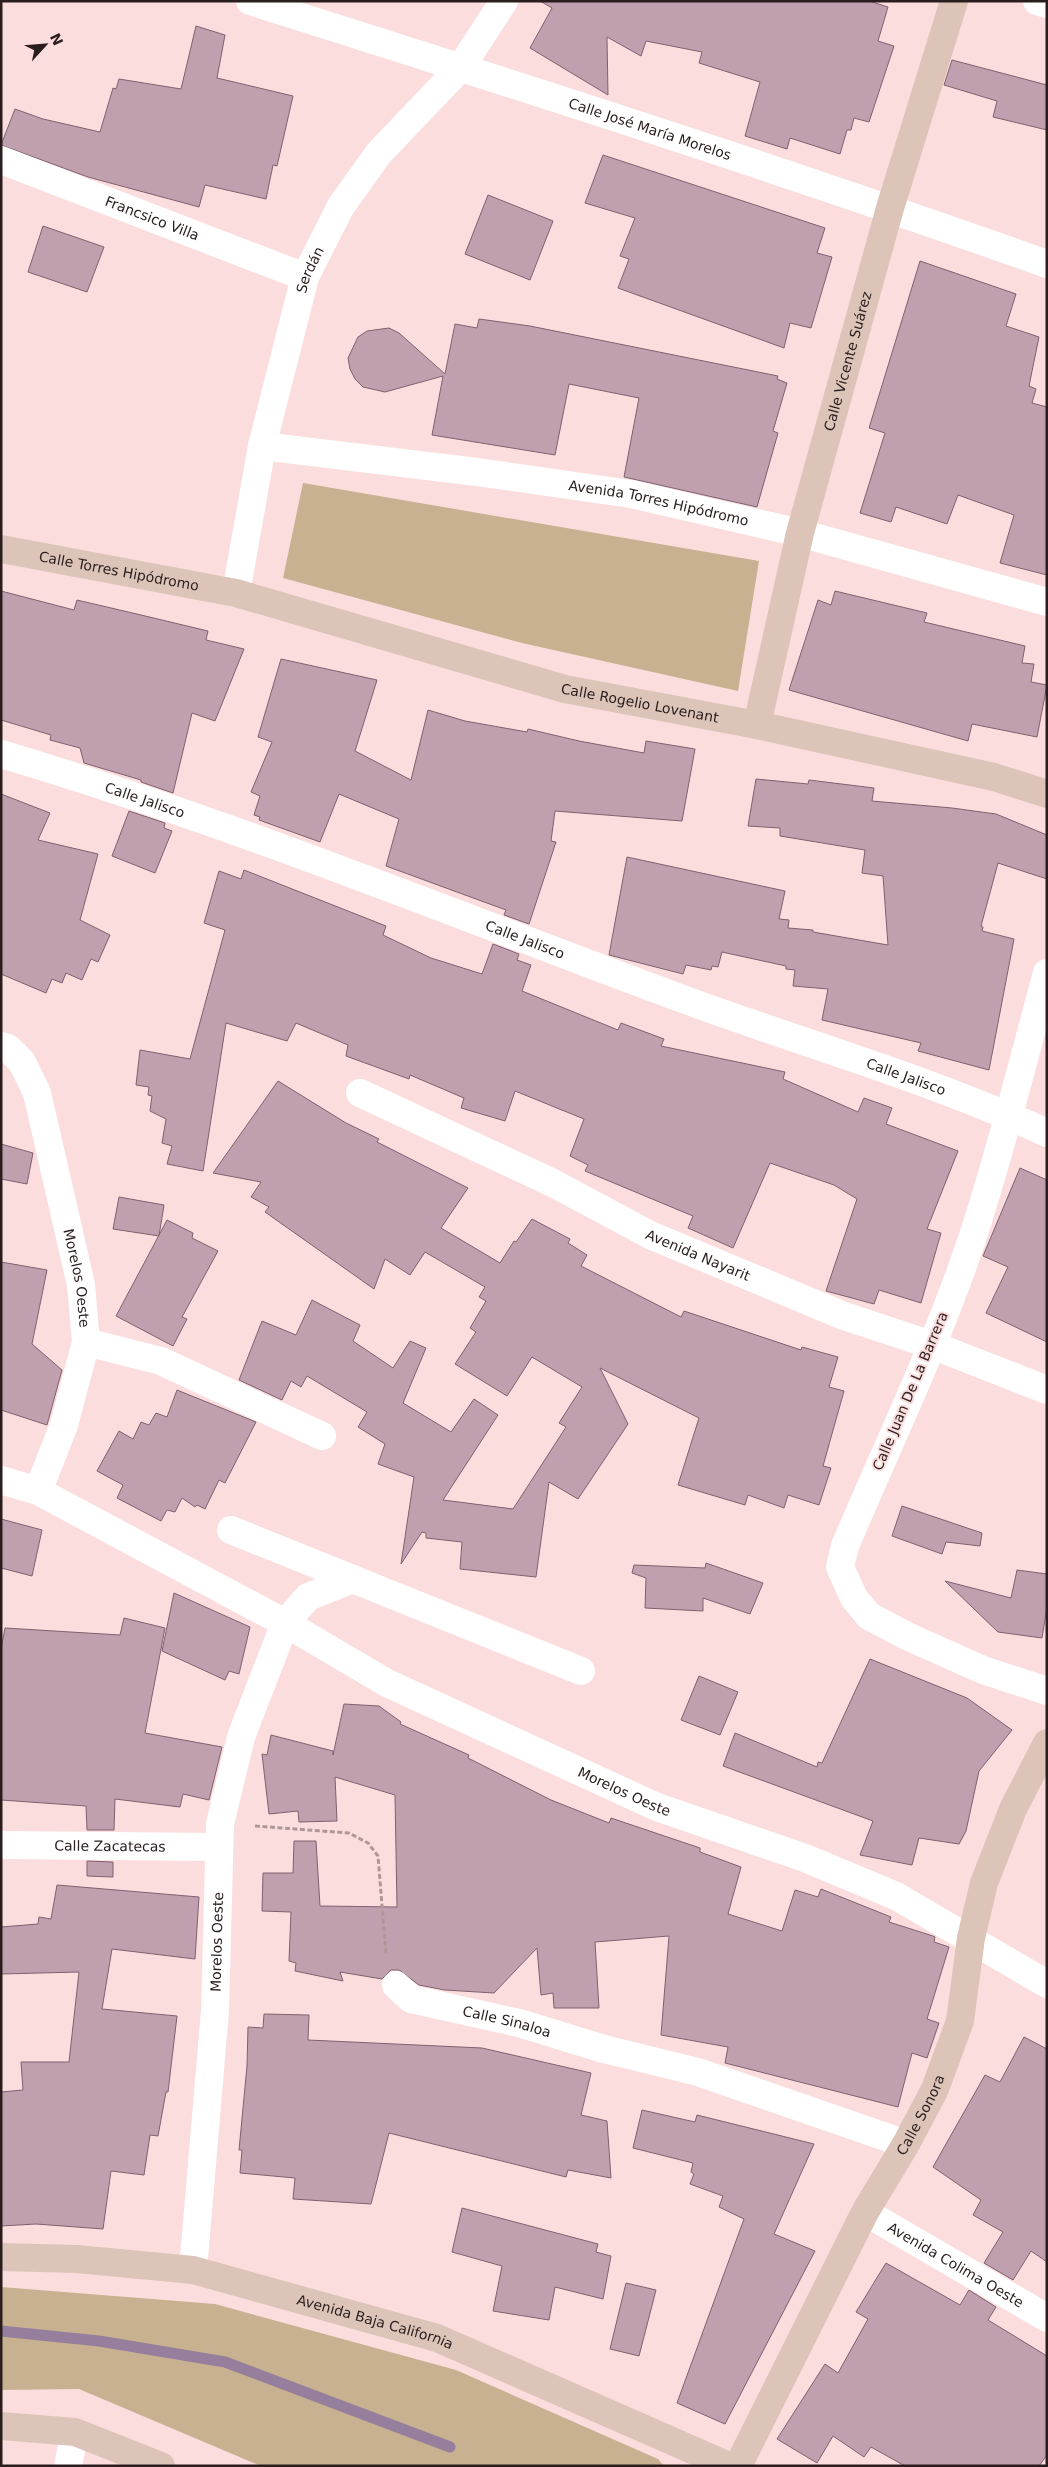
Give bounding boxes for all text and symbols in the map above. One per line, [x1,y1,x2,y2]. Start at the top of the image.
north arrow [20,20,70,70]
text: N [47,31,66,48]
street label: Calle José María Morelos [567,95,733,163]
street label: Francsico Villa [103,193,201,244]
street label: Serdán [293,244,327,295]
street label: Calle Vicente Suárez [821,290,874,433]
street label: Avenida Torres Hipódromo [568,477,750,529]
street label: Calle Torres Hipódromo [38,548,200,594]
street label: Calle Rogelio Lovenant [560,680,721,726]
street label: Calle Jalisco [103,779,187,821]
street label: Calle Jalisco [483,917,567,962]
street label: Calle Jalisco [864,1055,948,1098]
street label: Avenida Nayarit [643,1226,753,1284]
street label: Morelos Oeste [60,1227,93,1328]
street label: Calle Juan De La Barrera [869,1309,951,1473]
street label: Morelos Oeste [575,1764,673,1819]
street label: Calle Zacatecas [54,1837,166,1855]
street label: Morelos Oeste [208,1892,226,1992]
street label: Calle Sinaloa [461,2003,553,2040]
street label: Calle Sonora [893,2072,948,2158]
street label: Avenida Colima Oeste [885,2219,1026,2311]
street label: Avenida Baja California [295,2291,456,2352]

